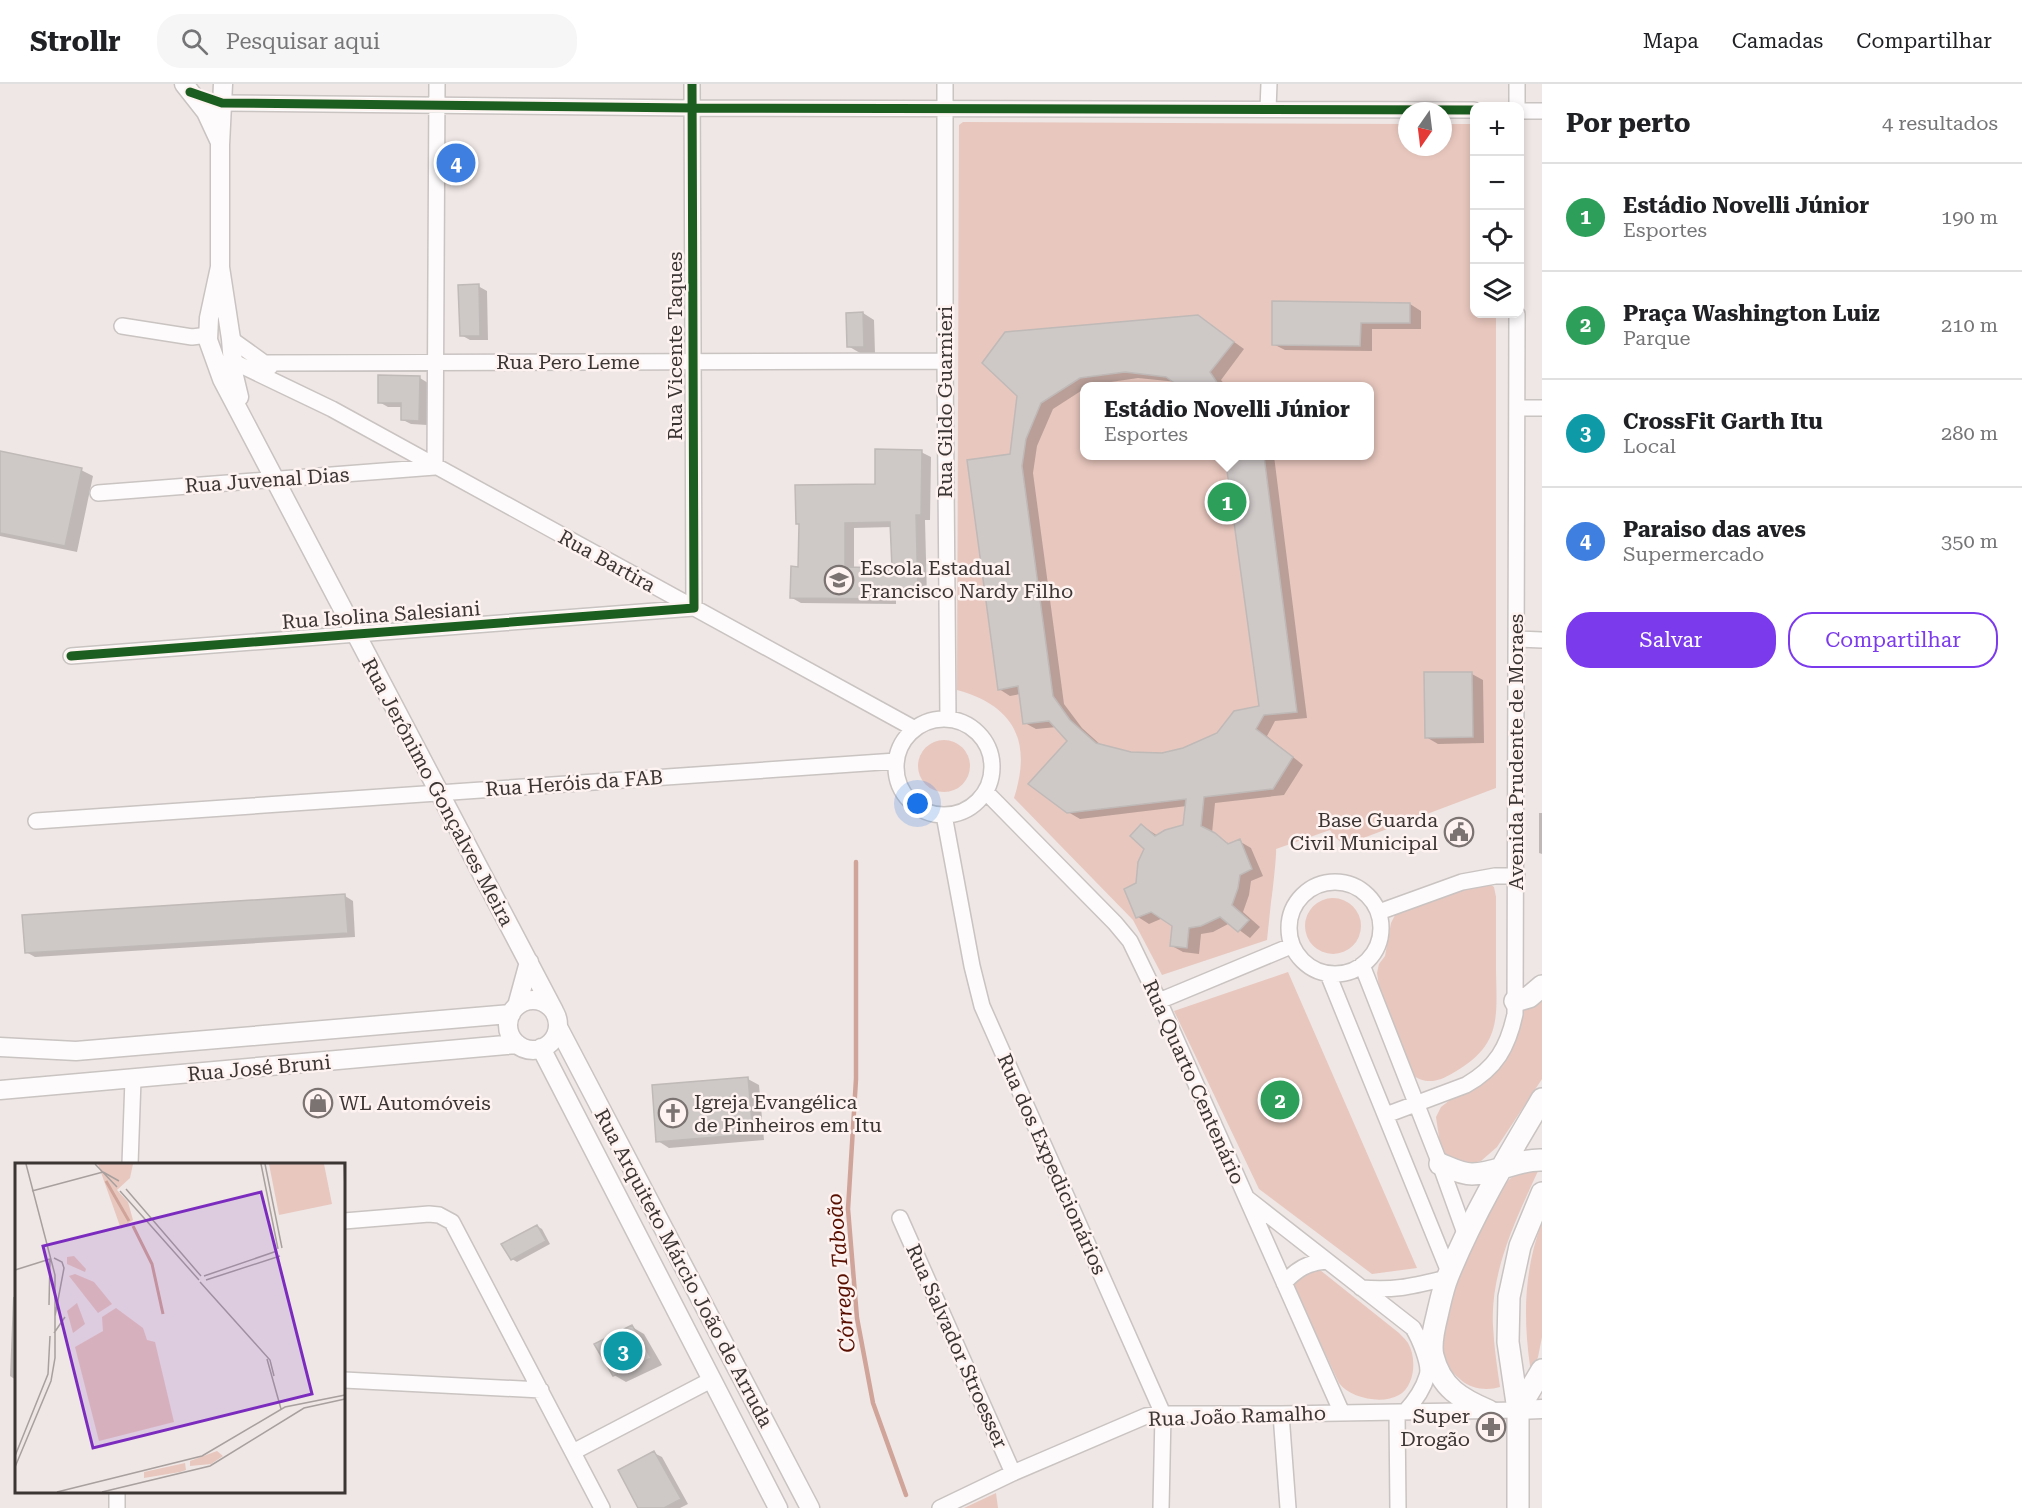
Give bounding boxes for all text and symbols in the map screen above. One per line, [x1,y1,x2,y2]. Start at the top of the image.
search box [157,14,577,68]
text: Strollr [30,25,121,58]
icon: search [178,25,211,58]
text: Pesquisar aqui [226,29,380,54]
text: Mapa [1643,29,1699,53]
text: Camadas [1732,29,1823,53]
text: Compartilhar [1856,29,1992,53]
north arrow [1398,102,1452,156]
map controls [1470,102,1524,318]
button: + [1470,102,1524,156]
text: Por perto [1566,108,1691,138]
text: 4 resultados [1882,111,1998,135]
pin: 4 [436,140,476,185]
button: − [1470,156,1524,210]
text: Estádio Novelli Júnior [1623,193,1869,218]
text: 1 [1580,205,1591,229]
text: 190 m [1941,205,1998,229]
button: locate [1470,210,1524,264]
text: Esportes [1623,218,1707,242]
street label: Rua Vicente Taques [663,252,687,441]
button: layers [1470,264,1524,318]
text: Praça Washington Luiz [1623,301,1880,326]
street label: Rua Gildo Guarnieri [933,306,957,498]
text: 2 [1580,313,1591,337]
text: 210 m [1941,313,1998,337]
text: Parque [1623,326,1690,350]
street label: Rua Pero Leme [496,350,640,374]
popup [1080,382,1374,460]
text: Estádio Novelli Júnior [1104,397,1350,422]
text: CrossFit Garth Itu [1623,409,1823,434]
text: 3 [1580,421,1591,445]
text: 280 m [1941,421,1998,445]
text: Esportes [1104,422,1188,446]
text: Local [1623,434,1676,458]
street label: Rua Juvenal Dias [184,462,350,498]
pin: 1 [1208,480,1246,524]
text: Paraiso das aves [1623,517,1806,542]
street label: Rua Bartira [554,525,660,598]
text: 4 [1580,529,1591,553]
text: 350 m [1941,529,1998,553]
text: Supermercado [1623,542,1764,566]
place label: Escola Estadual Francisco Nardy Filho [860,556,1073,603]
school or university icon: Escola Estadual Francisco Nardy Filho [823,564,855,596]
street label: Rua Isolina Salesiani [281,596,481,634]
button: Salvar [1566,612,1776,668]
button: Compartilhar [1788,612,1998,668]
street label: Avenida Prudente de Moraes [1504,614,1528,890]
street label: Rua Jerônimo Gonçalves Meira [357,654,519,930]
street label: Rua Heróis da FAB [484,765,664,801]
your location [903,789,932,818]
place label: Base Guarda Civil Municipal [1290,808,1438,855]
public building icon: Base Guarda Civil Municipal [1443,816,1475,848]
street label: Rua Quarto Centenário [1138,976,1250,1188]
street label: Rua José Bruni [186,1050,332,1086]
street label: Rua dos Expedicionários [992,1050,1112,1278]
pin: 2 [1260,1078,1300,1122]
shop icon: WL Automóveis [302,1087,334,1119]
place label: Igreja Evangélica de Pinheiros em Itu [694,1090,882,1137]
place label: WL Automóveis [339,1091,491,1115]
church icon: Igreja Evangélica de Pinheiros em Itu [657,1097,689,1129]
street label: Rua Arquiteto Márcio João de Arruda [590,1105,779,1432]
inset map [15,1163,345,1493]
water label: Córrego Taboão [822,1192,860,1354]
street label: Rua Salvador Stroesser [901,1240,1013,1452]
pin: 3 [604,1328,642,1374]
street label: Rua João Ramalho [1148,1401,1326,1431]
place label: Super Drogão [1400,1404,1470,1451]
pharmacy icon: Super Drogão [1475,1411,1507,1443]

